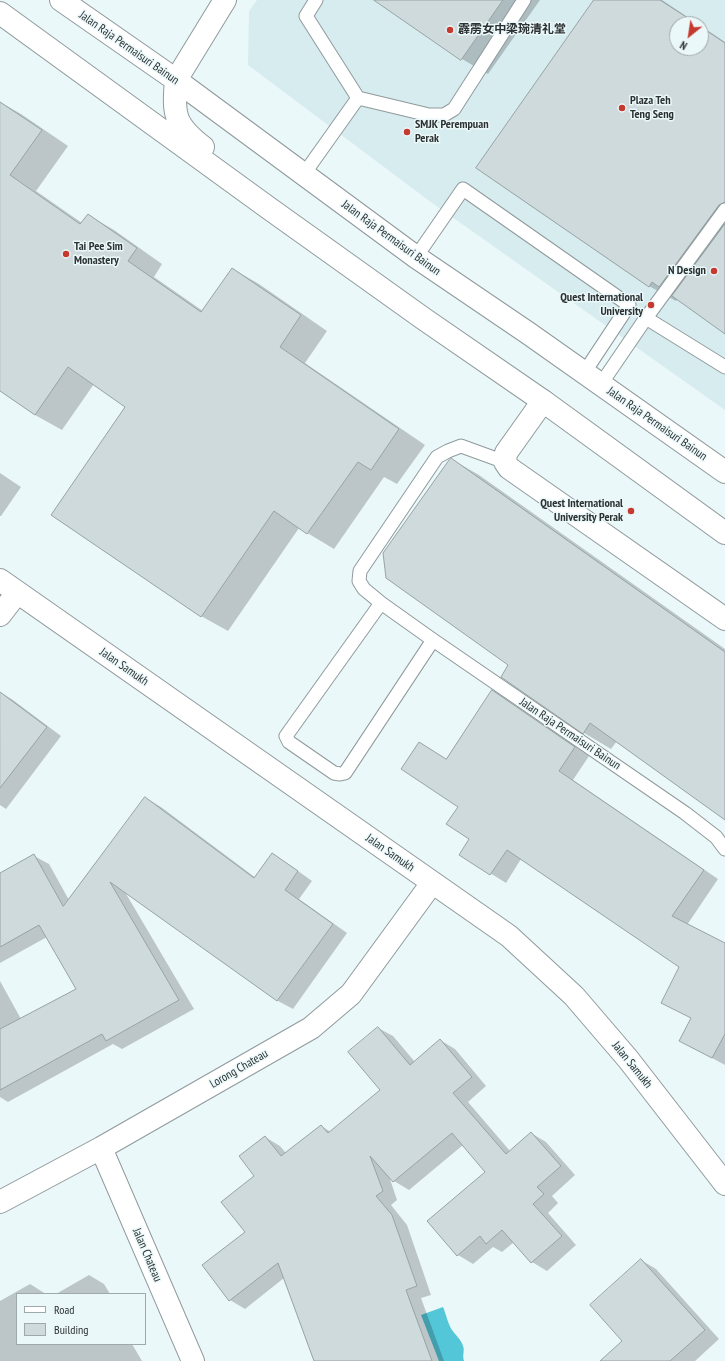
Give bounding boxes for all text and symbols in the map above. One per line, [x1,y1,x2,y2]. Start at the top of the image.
street label: Jalan Raja Permaisuri Bainun [76,8,182,88]
north arrow [669,16,709,56]
place label: 霹雳女中梁琬清礼堂 [458,23,566,37]
marker: 霹雳女中梁琬清礼堂 [445,25,455,35]
text: N [677,38,690,53]
place label: Plaza Teh Teng Seng [630,94,674,122]
marker: Plaza Teh Teng Seng [617,103,627,113]
place label: SMJK Perempuan Perak [415,118,489,146]
marker: SMJK Perempuan Perak [402,127,412,137]
street label: Jalan Raja Permaisuri Bainun [339,197,443,279]
place label: Tai Pee Sim Monastery [74,240,123,268]
marker: Tai Pee Sim Monastery [61,249,71,259]
place label: N Design [668,264,706,278]
marker: N Design [709,266,719,276]
place label: Quest International University [560,291,643,319]
marker: Quest International University [646,300,656,310]
street label: Jalan Raja Permaisuri Bainun [604,384,710,464]
place label: Quest International University Perak [540,497,623,525]
marker: Quest International University Perak [626,506,636,516]
street label: Jalan Samukh [97,645,151,689]
street label: Jalan Raja Permaisuri Bainun [517,695,623,773]
street label: Jalan Samukh [363,831,417,875]
street label: Jalan Samukh [609,1039,655,1091]
street label: Lorong Chateau [207,1047,271,1091]
street label: Jalan Chateau [129,1226,165,1284]
legend [16,1293,146,1345]
text: Road [54,1302,74,1317]
text: Building [54,1322,89,1337]

